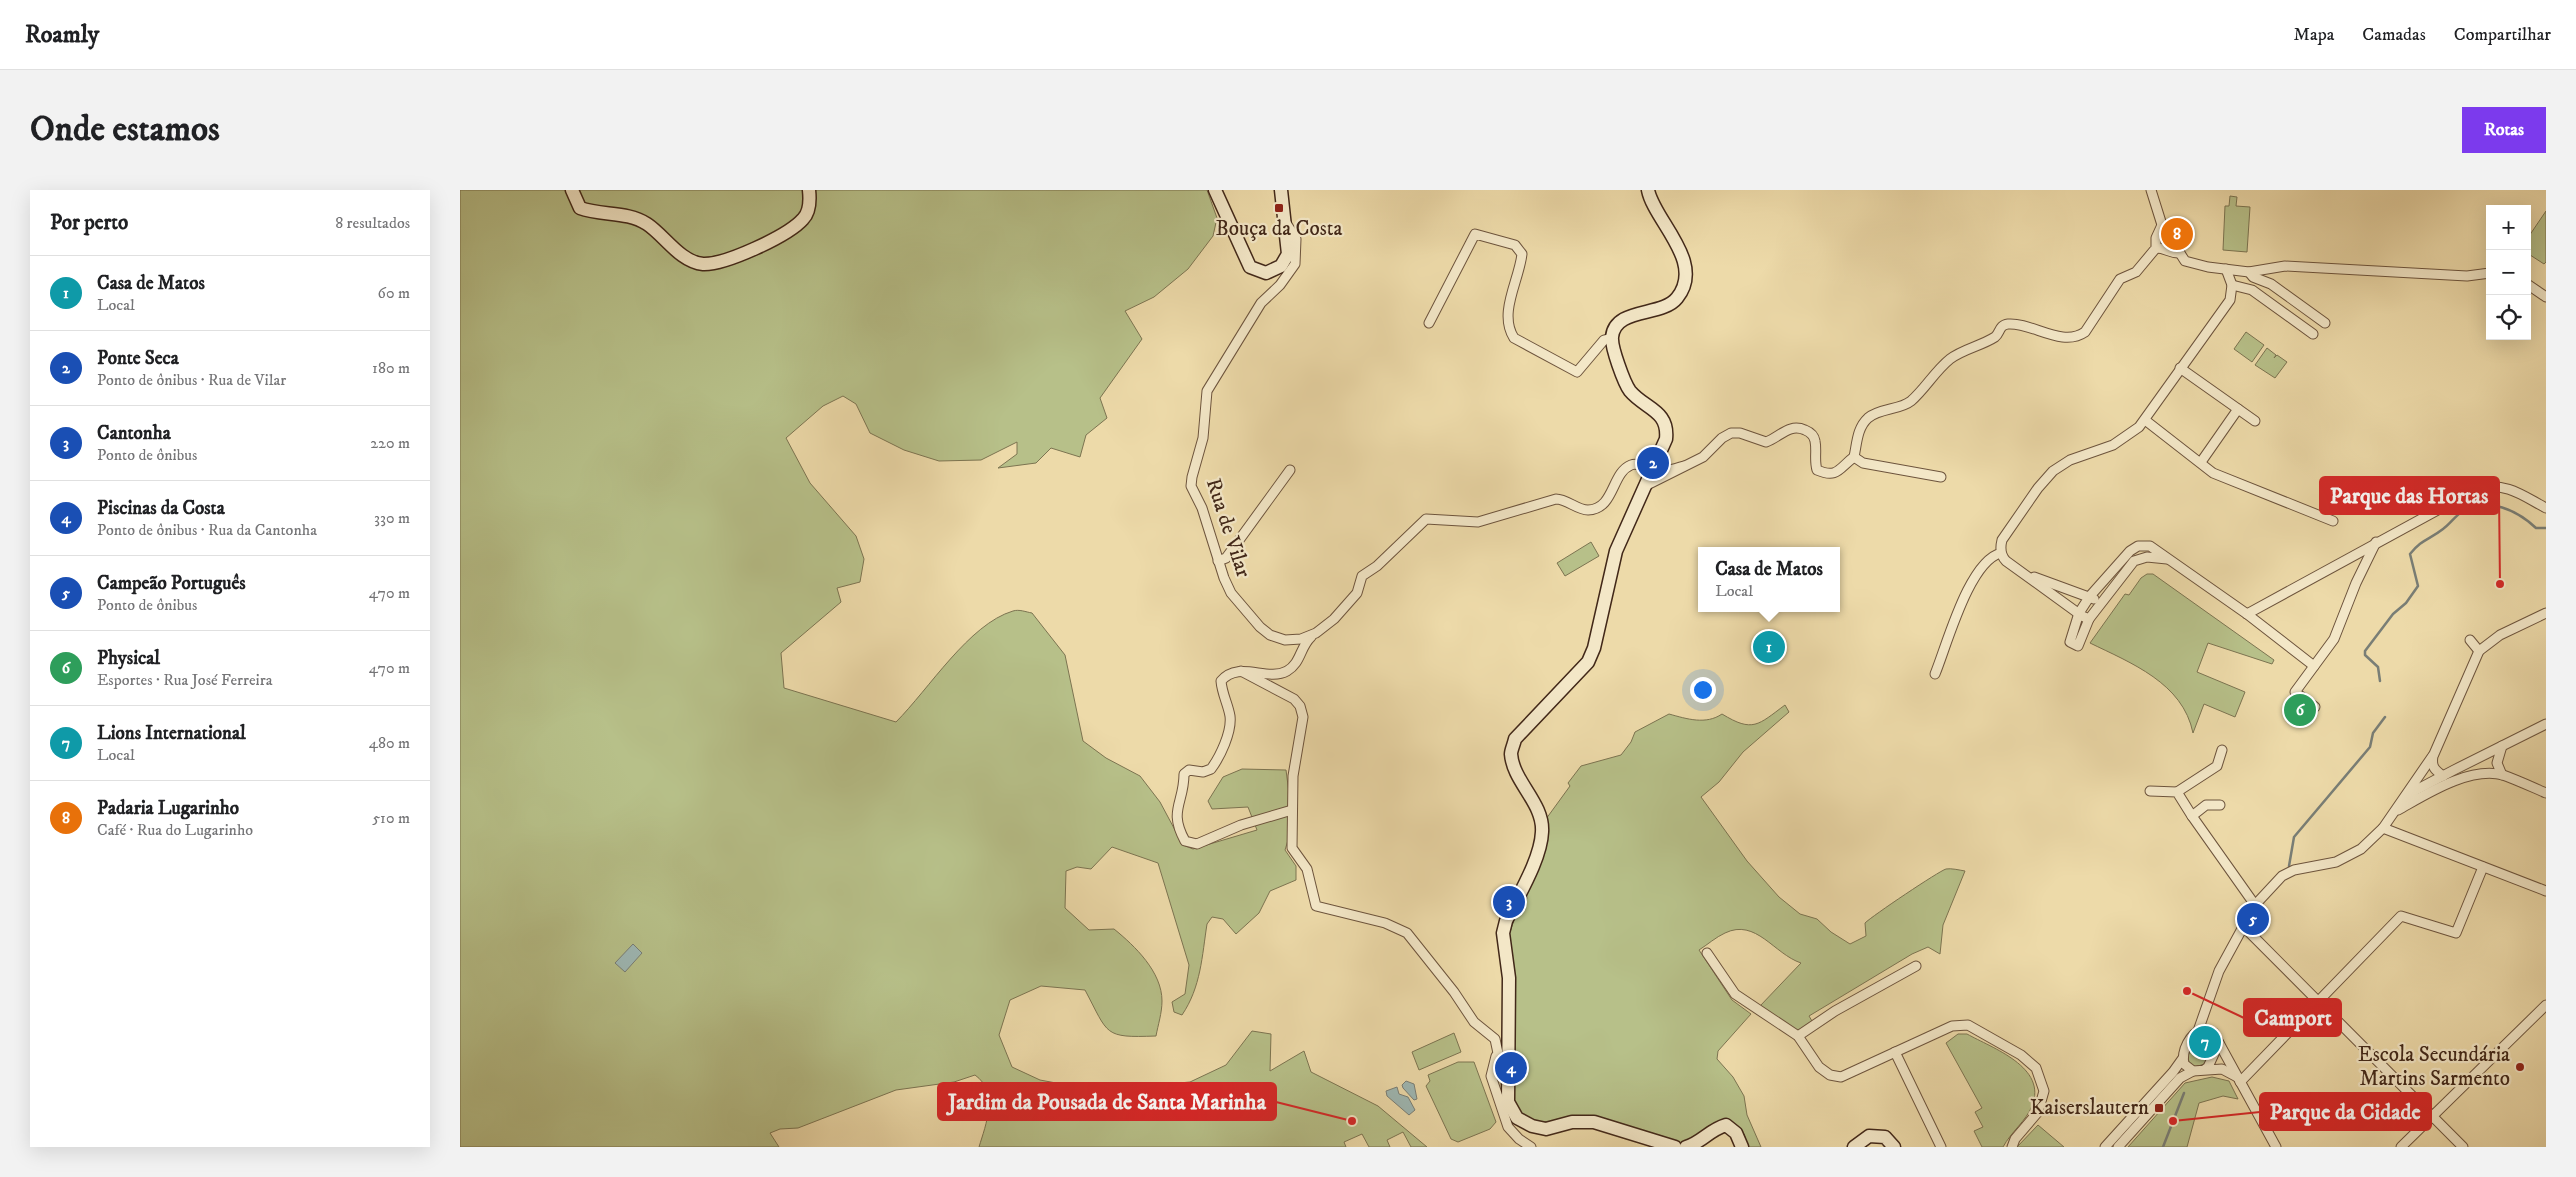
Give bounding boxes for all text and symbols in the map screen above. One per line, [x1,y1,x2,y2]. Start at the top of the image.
text: Roamly [25,20,99,50]
text: Mapa [2294,24,2334,46]
text: Camadas [2362,24,2426,46]
text: Compartilhar [2454,24,2551,46]
button: Rotas [2462,107,2546,153]
text: Onde estamos [30,108,220,152]
marker: Bouça da Costa [1273,202,1285,214]
map controls [2486,205,2531,340]
button: + [2486,205,2531,250]
text: Por perto [50,210,128,236]
text: 8 resultados [335,213,410,233]
pin: 8 [2161,215,2193,253]
place label: Bouça da Costa [1216,216,1343,242]
button: − [2486,250,2531,295]
text: Casa de Matos [97,272,205,295]
text: 1 [63,283,69,303]
text: 60 m [378,283,410,303]
text: Local [97,295,135,315]
button: locate [2486,295,2531,340]
text: Ponte Seca [97,347,179,370]
text: 2 [62,358,70,378]
text: 180 m [372,358,410,378]
text: Ponto de ônibus · Rua de Vilar [97,370,286,390]
text: Cantonha [97,422,171,445]
text: 3 [63,433,69,453]
text: 220 m [370,433,410,453]
pin: 2 [1637,444,1669,482]
text: Ponto de ônibus [97,445,197,465]
street label: Rua de Vilar [1200,475,1256,581]
callout: Parque das Hortas [2320,477,2499,514]
text: Parque das Hortas [2330,483,2489,510]
text: Piscinas da Costa [97,497,225,520]
text: 4 [61,508,71,528]
text: 330 m [374,508,410,528]
text: Ponto de ônibus · Rua da Cantonha [97,520,317,540]
popup [1698,547,1840,612]
text: Casa de Matos [1715,558,1823,581]
text: Campeão Português [97,572,246,595]
text: Local [1715,581,1753,601]
text: 5 [62,583,70,603]
text: 470 m [369,583,410,603]
text: Ponto de ônibus [97,595,197,615]
pin: 1 [1753,628,1785,666]
text: Physical [97,647,160,670]
text: 6 [62,658,70,678]
text: 470 m [369,658,410,678]
text: Esportes · Rua José Ferreira [97,670,272,690]
your location [1690,677,1716,703]
pin: 6 [2284,691,2316,729]
text: Lions International [97,722,246,745]
text: 7 [62,733,70,753]
text: 480 m [369,733,410,753]
text: Local [97,745,135,765]
text: Padaria Lugarinho [97,797,239,820]
text: 8 [62,808,70,828]
text: 510 m [372,808,410,828]
text: Café · Rua do Lugarinho [97,820,253,840]
pin: 3 [1493,883,1525,921]
pin: 5 [2237,900,2269,938]
callout: Camport [2244,999,2341,1036]
text: Camport [2254,1005,2332,1032]
pin: 7 [2189,1023,2221,1061]
place label: Escola Secundária Martins Sarmento [2358,1042,2510,1092]
pin: 4 [1495,1049,1527,1087]
marker: Escola Secundária Martins Sarmento [2514,1061,2526,1073]
callout: Jardim da Pousada de Santa Marinha [938,1083,1276,1120]
text: Jardim da Pousada de Santa Marinha [945,1089,1267,1116]
callout: Parque da Cidade [2260,1093,2431,1130]
place label: Kaiserslautern [2030,1095,2149,1121]
text: Parque da Cidade [2269,1099,2421,1126]
marker: Kaiserslautern [2153,1102,2165,1114]

